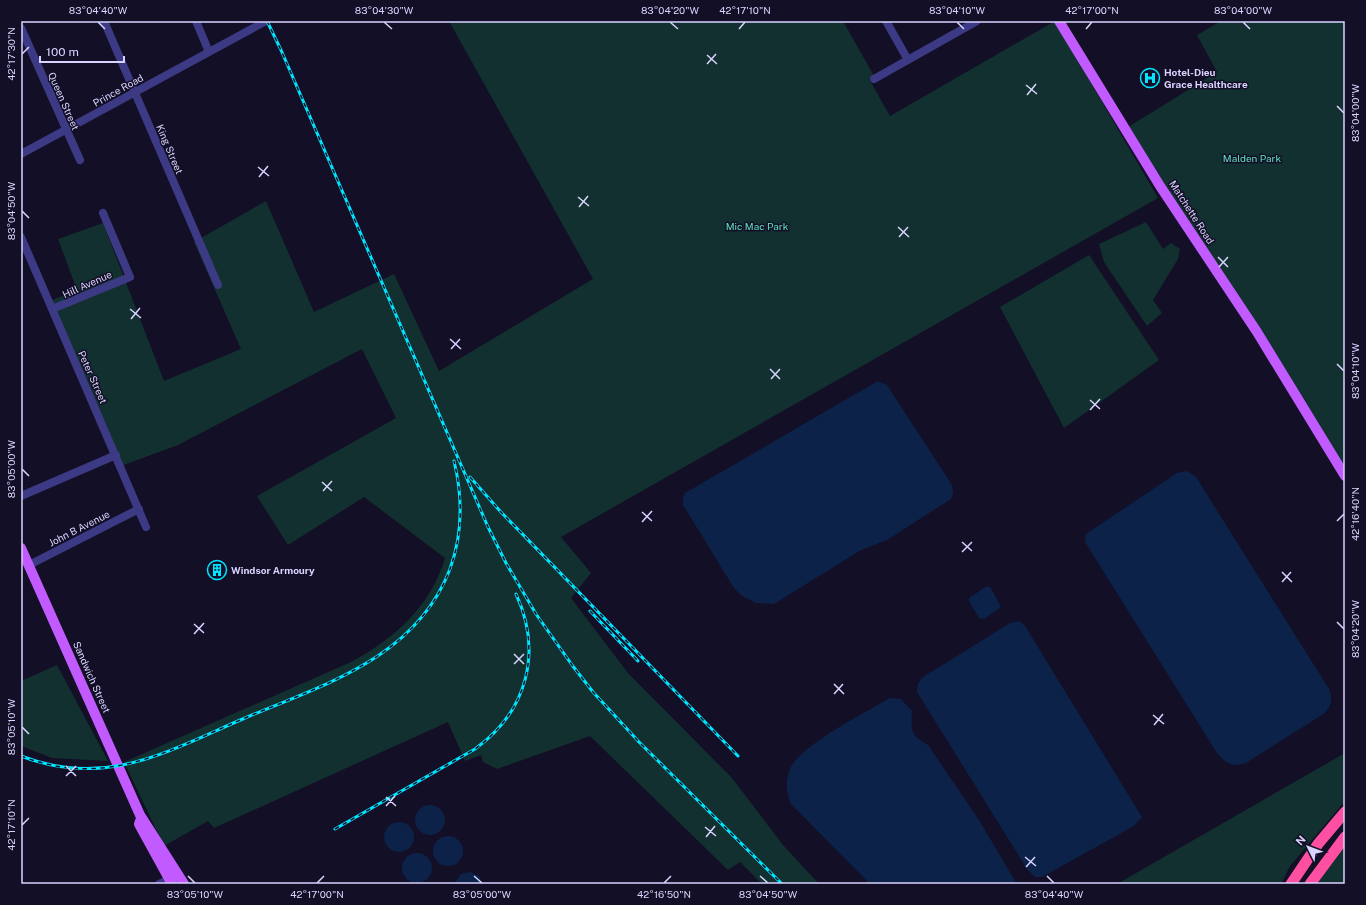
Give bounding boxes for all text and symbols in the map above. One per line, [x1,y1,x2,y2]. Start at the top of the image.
text: 83°04'40"W [69,4,128,16]
text: 83°04'30"W [355,4,414,16]
text: 83°04'20"W [641,4,699,16]
text: 42°17'10"N [719,4,771,16]
text: 83°04'10"W [929,4,986,16]
text: 42°17'00"N [1065,4,1119,16]
text: 83°04'00"W [1214,4,1273,16]
text: 42°17'30"N [5,27,17,81]
scale bar [40,38,124,64]
text: 100 m [46,45,79,59]
place label: Hotel-Dieu Grace Healthcare [1164,66,1248,90]
hospital icon: Hotel-Dieu Grace Healthcare [1139,67,1161,89]
street label: Queen Street [46,70,82,132]
street label: Prince Road [91,71,145,109]
text: 83°04'00"W [1349,83,1361,142]
street label: King Street [154,122,186,176]
park label: Malden Park [1223,152,1282,164]
street label: Matchette Road [1167,178,1217,246]
text: 83°04'50"W [5,181,17,240]
park label: Mic Mac Park [726,220,789,232]
street label: Hill Avenue [60,268,114,300]
text: 83°04'10"W [1349,342,1361,399]
street label: Peter Street [76,349,110,405]
text: 83°05'00"W [5,439,17,498]
text: 42°16'40"N [1349,487,1361,541]
street label: John B Avenue [46,507,112,549]
building icon: Windsor Armoury [206,559,228,581]
place label: Windsor Armoury [231,564,315,576]
text: 83°04'20"W [1349,600,1361,658]
street label: Sandwich Street [71,639,113,715]
text: 83°05'10"W [5,698,17,755]
text: 42°17'10"N [5,799,17,851]
north arrow [1288,827,1328,867]
text: N [1293,833,1308,848]
text: 83°05'10"W [167,888,224,900]
text: 42°17'00"N [290,888,344,900]
text: 83°05'00"W [453,888,512,900]
text: 42°16'50"N [637,888,691,900]
text: 83°04'50"W [739,888,798,900]
text: 83°04'40"W [1025,888,1084,900]

